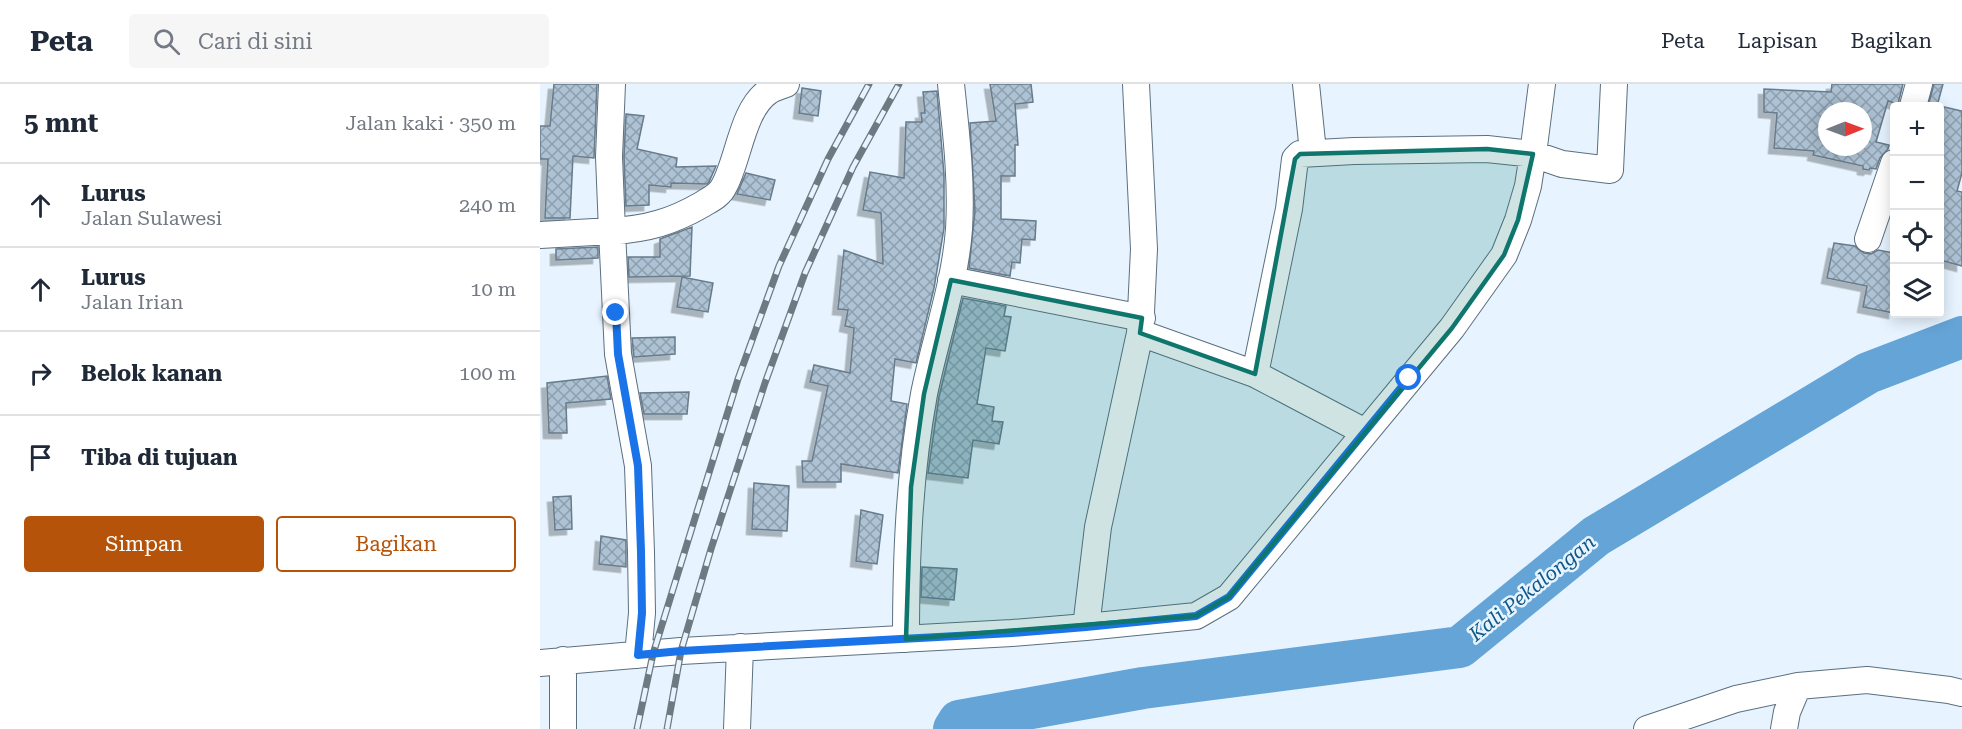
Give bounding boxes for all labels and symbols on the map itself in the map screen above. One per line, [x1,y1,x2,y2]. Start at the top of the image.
north arrow [1818,102,1872,156]
route end [602,299,628,325]
route start [1395,364,1421,390]
water label: Kali Pekalongan [1463,530,1600,647]

